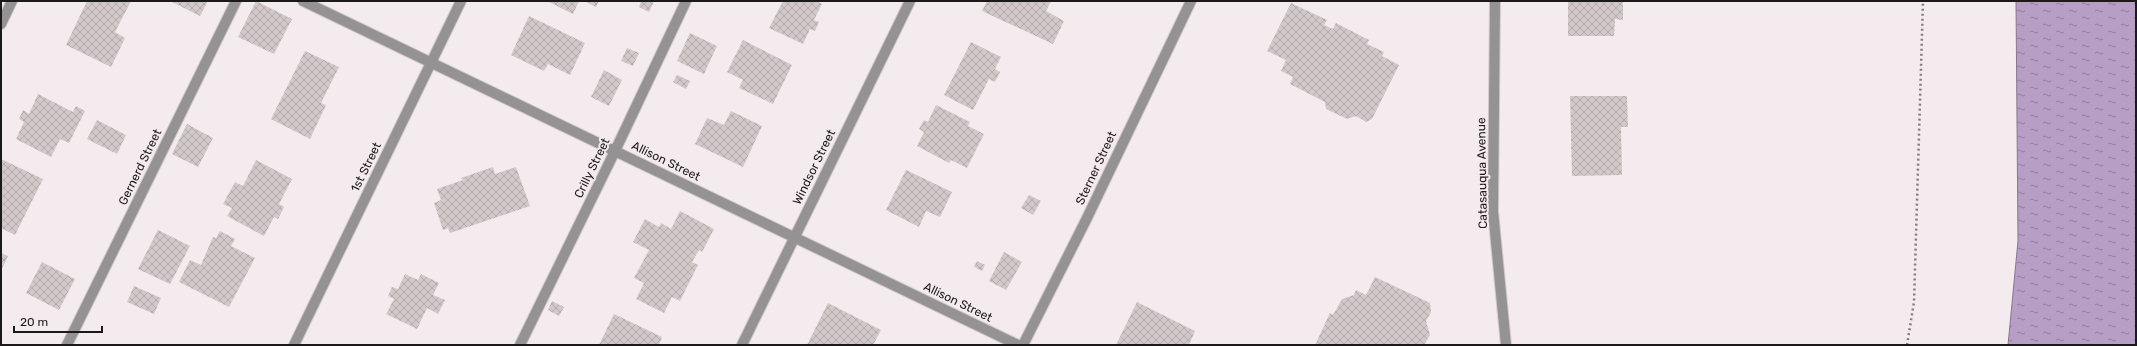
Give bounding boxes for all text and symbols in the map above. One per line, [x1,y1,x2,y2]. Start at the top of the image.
street label: Catasauqua Avenue [1474,117,1490,229]
street label: Gernerd Street [116,127,165,207]
street label: Windsor Street [790,127,838,207]
street label: Sterner Street [1073,129,1119,207]
street label: Crilly Street [571,135,613,200]
street label: Allison Street [629,138,703,184]
street label: 1st Street [348,140,384,194]
street label: Allison Street [921,279,995,325]
scale bar [14,308,102,334]
text: 20 m [20,315,48,329]

